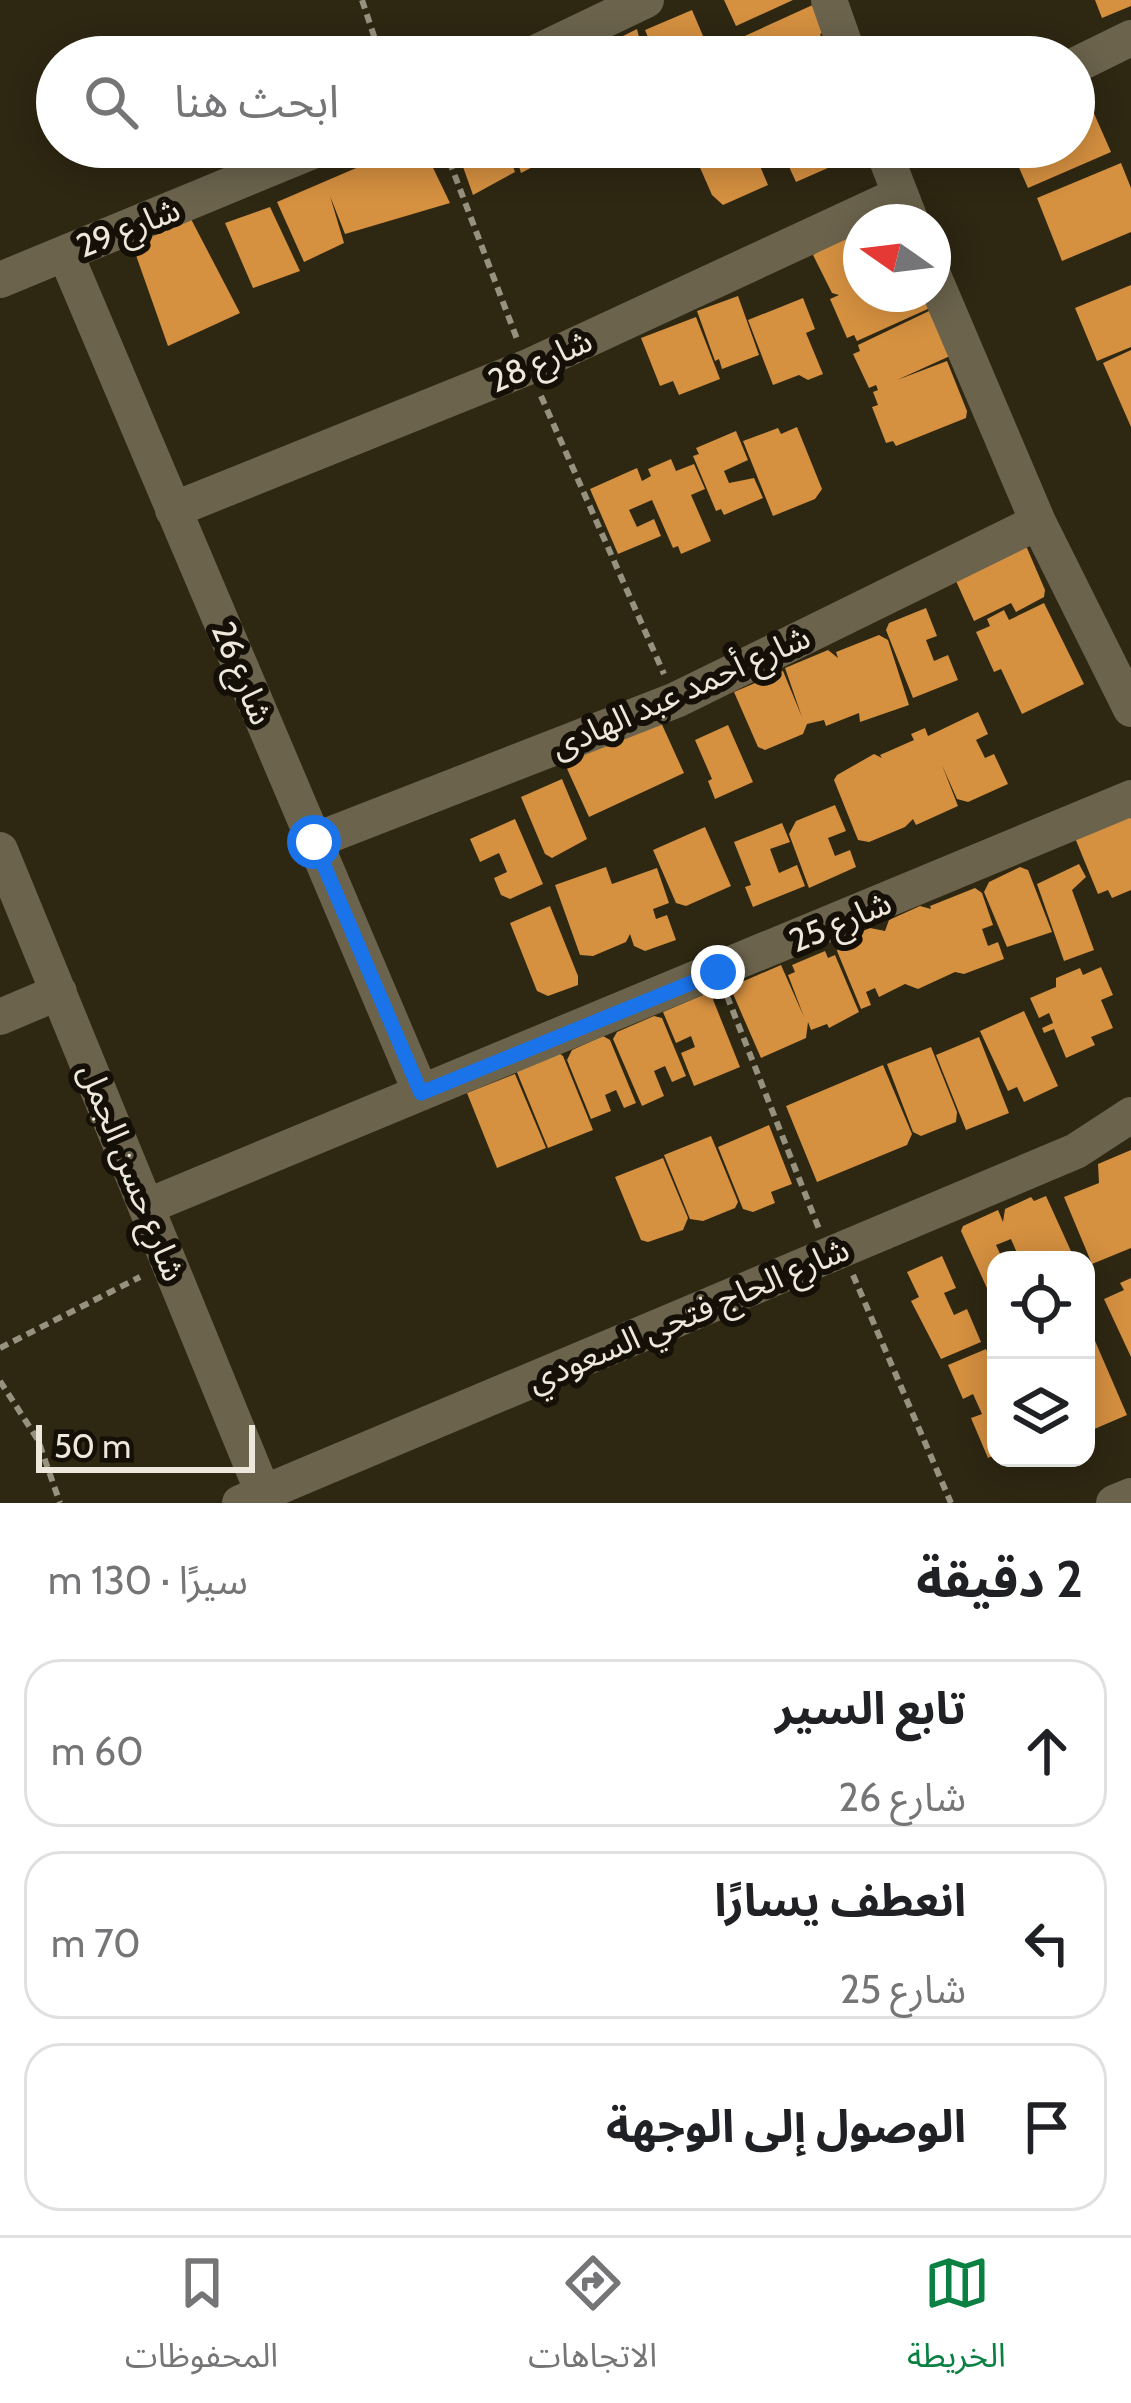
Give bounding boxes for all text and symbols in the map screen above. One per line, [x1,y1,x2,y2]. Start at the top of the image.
search box [36,36,1095,168]
icon: search [78,69,144,135]
text: ابحث هنا [174,74,339,128]
street label: شارع 29 [71,188,187,270]
north arrow [843,204,951,312]
street label: شارع 28 [482,320,600,405]
street label: شارع 26 [199,616,282,732]
street label: شارع أحمد عبد الهادى [544,616,818,771]
route start [287,815,341,869]
street label: شارع 25 [783,882,899,965]
route end [691,945,745,999]
street label: شارع حسن الجمل [66,1057,195,1289]
street label: شارع الحاج فتحي السعودي [521,1228,857,1405]
map controls [987,1251,1095,1467]
button: locate [987,1251,1095,1359]
button: layers [987,1359,1095,1467]
scale bar [36,1419,255,1472]
text: 50 m [54,1426,131,1466]
text: 2 دقيقة [916,1548,1083,1610]
text: سيرًا · 130 m [48,1556,248,1604]
text: تابع السير [775,1681,966,1735]
icon: ahead [1014,1718,1080,1784]
text: 60 m [51,1727,143,1775]
text: شارع 26 [839,1773,966,1821]
text: انعطف يسارًا [714,1873,966,1927]
icon: left [1014,1910,1080,1976]
text: 70 m [51,1919,140,1967]
text: شارع 25 [840,1965,966,2013]
icon: arrive [1014,2094,1080,2160]
text: الوصول إلى الوجهة [606,2099,966,2153]
tab: المحفوظات [125,2250,278,2391]
tab: الاتجاهات [528,2250,657,2391]
tab: الخريطة [907,2250,1006,2391]

